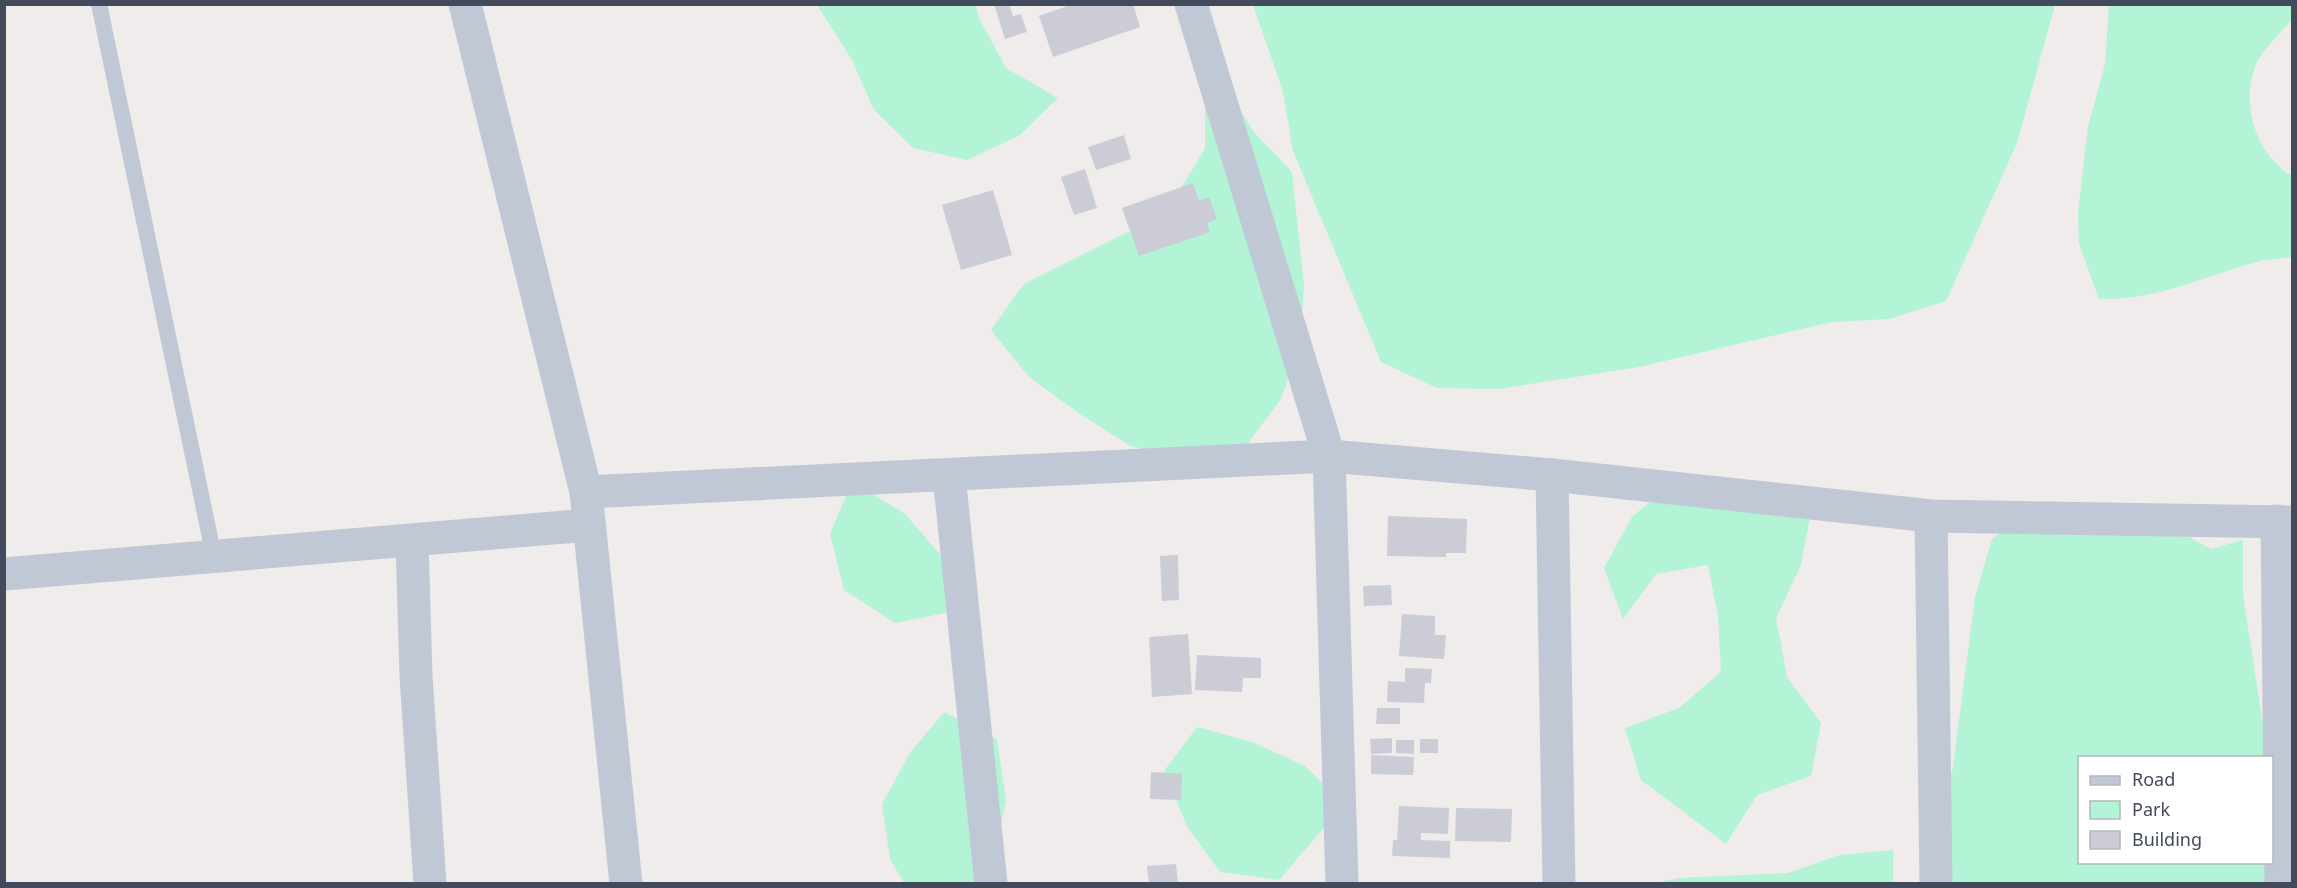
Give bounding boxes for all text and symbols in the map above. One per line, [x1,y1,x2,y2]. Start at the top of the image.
legend [2078,756,2273,864]
text: Road [2132,767,2175,791]
text: Park [2132,797,2170,821]
text: Building [2132,827,2202,851]

